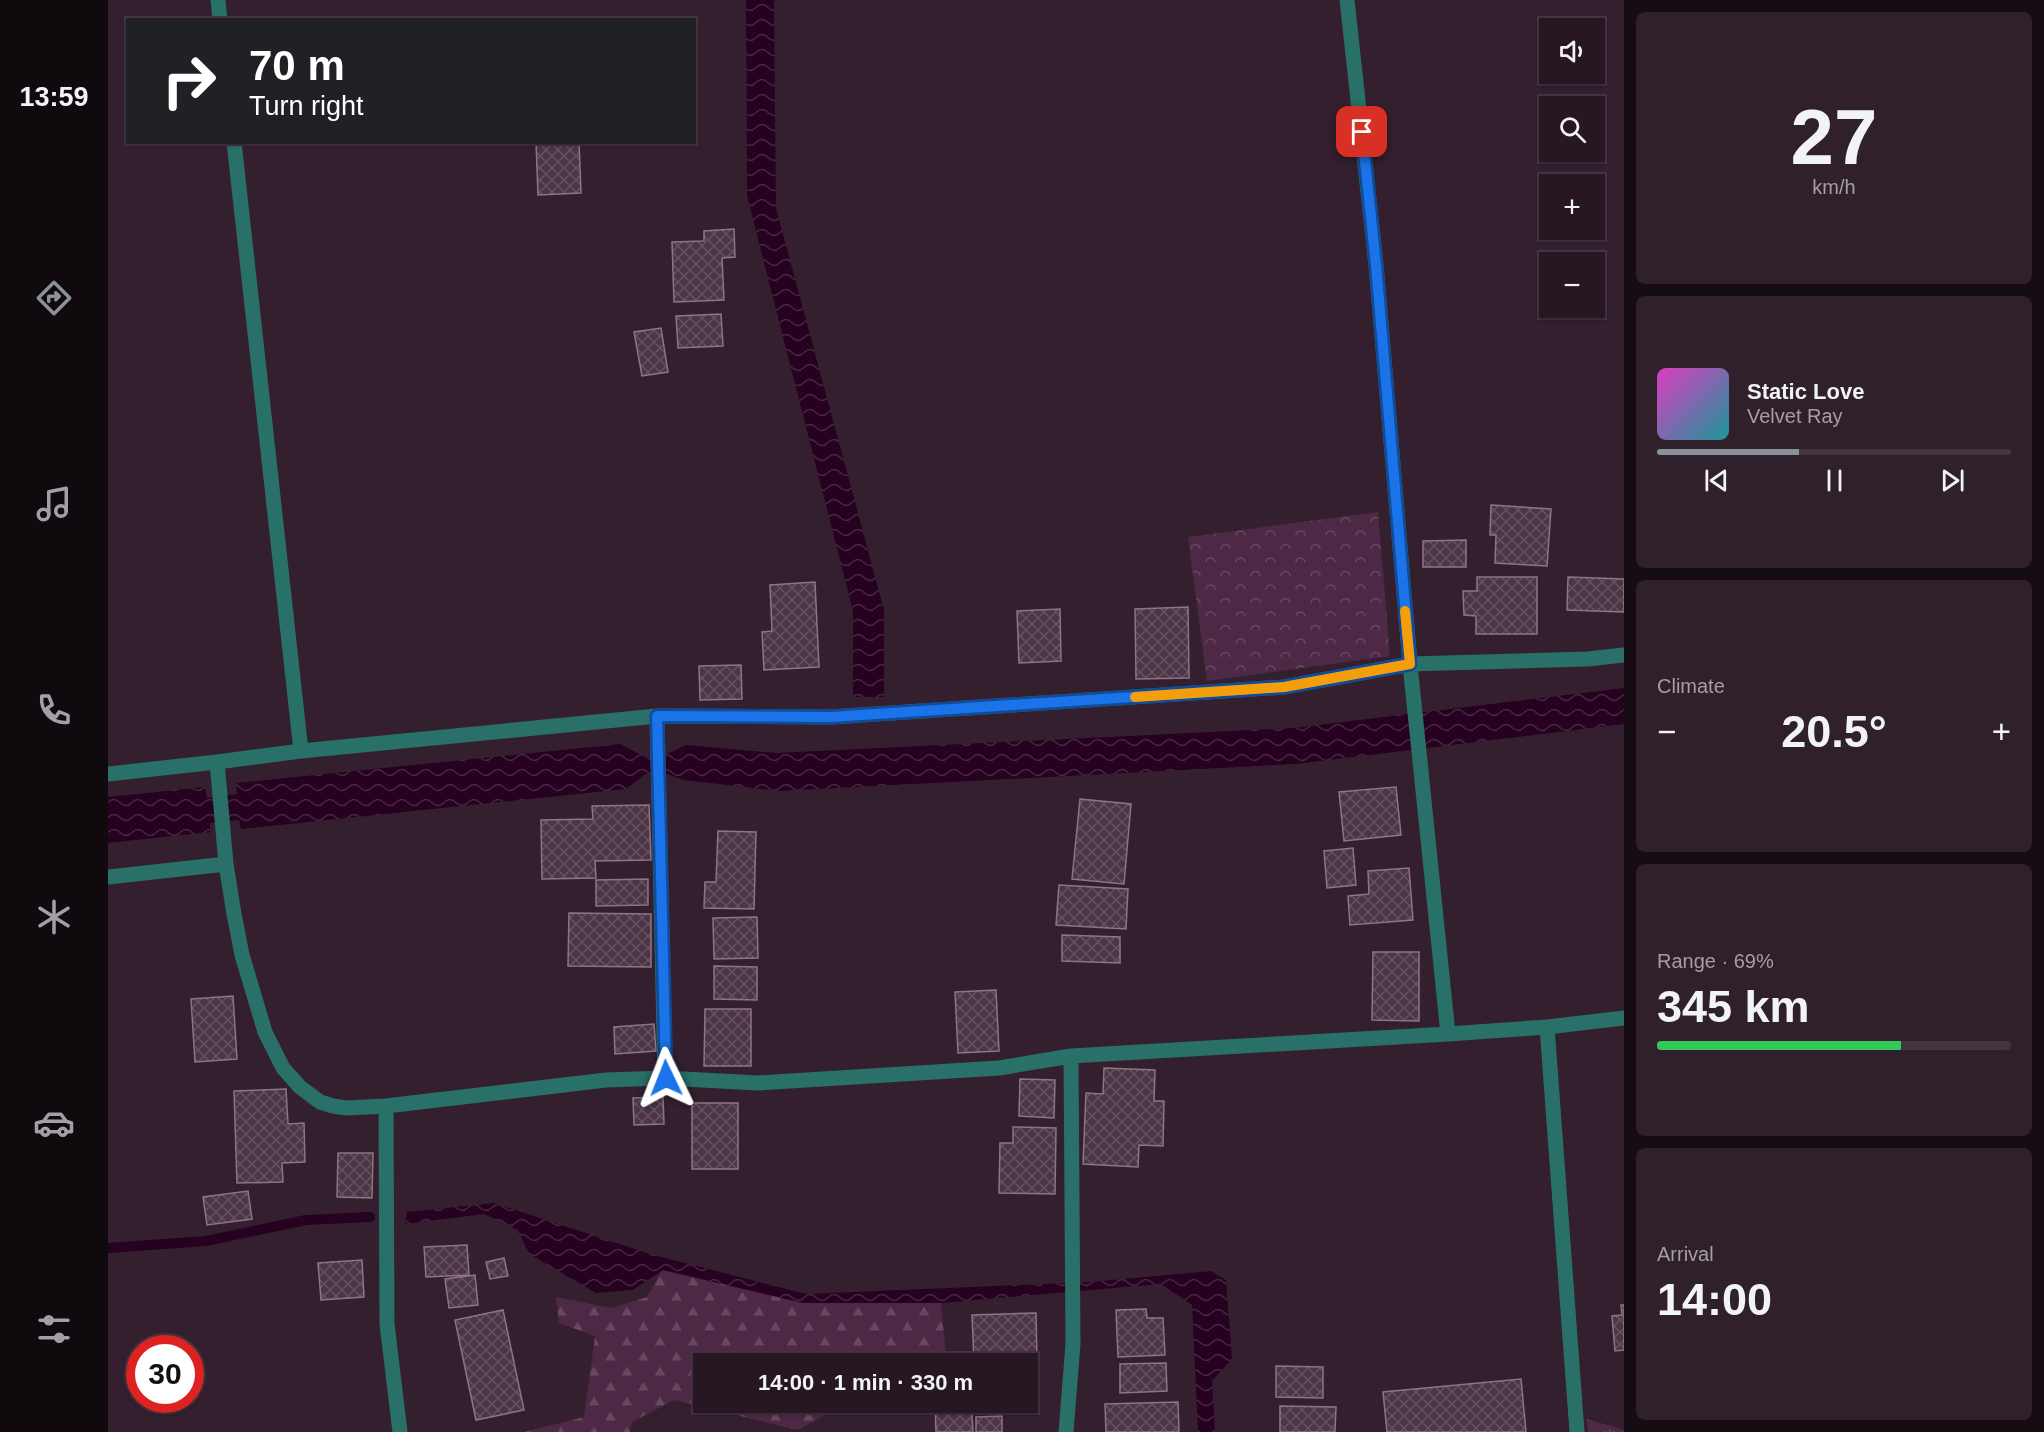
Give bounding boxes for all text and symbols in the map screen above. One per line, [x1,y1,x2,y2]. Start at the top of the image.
map controls [1539,18,1605,318]
button: sound [1539,18,1605,84]
icon: right [150,42,228,120]
text: 70 m [249,42,345,89]
text: 13:59 [19,82,89,112]
text: Turn right [249,91,364,121]
text: 27 [1791,93,1877,181]
button: search [1539,96,1605,162]
pin [1336,106,1387,157]
icon: arrive [1345,115,1378,148]
button: + [1539,174,1605,240]
text: km/h [1812,176,1856,198]
button: − [1539,252,1605,318]
icon: directions [33,277,75,319]
text: Static Love [1747,379,1864,404]
text: Velvet Ray [1747,405,1843,427]
icon: previous [1700,464,1733,497]
icon: pause [1818,464,1851,497]
icon: next [1936,464,1969,497]
icon: music [33,483,75,525]
text: Climate [1657,675,1725,697]
icon: phone [33,689,75,731]
text: 20.5° [1781,706,1887,757]
text: − [1657,713,1676,750]
text: + [1992,713,2011,750]
icon: climate [33,896,75,938]
text: Range · 69% [1657,950,1774,972]
text: 345 km [1657,981,1810,1032]
position arrow [634,1046,698,1110]
icon: car [33,1102,75,1144]
text: Arrival [1657,1243,1714,1265]
text: 14:00 [1657,1274,1772,1325]
icon: filters [33,1308,75,1350]
speed limit sign: 30 [126,1335,204,1413]
text: 14:00 · 1 min · 330 m [758,1370,973,1395]

